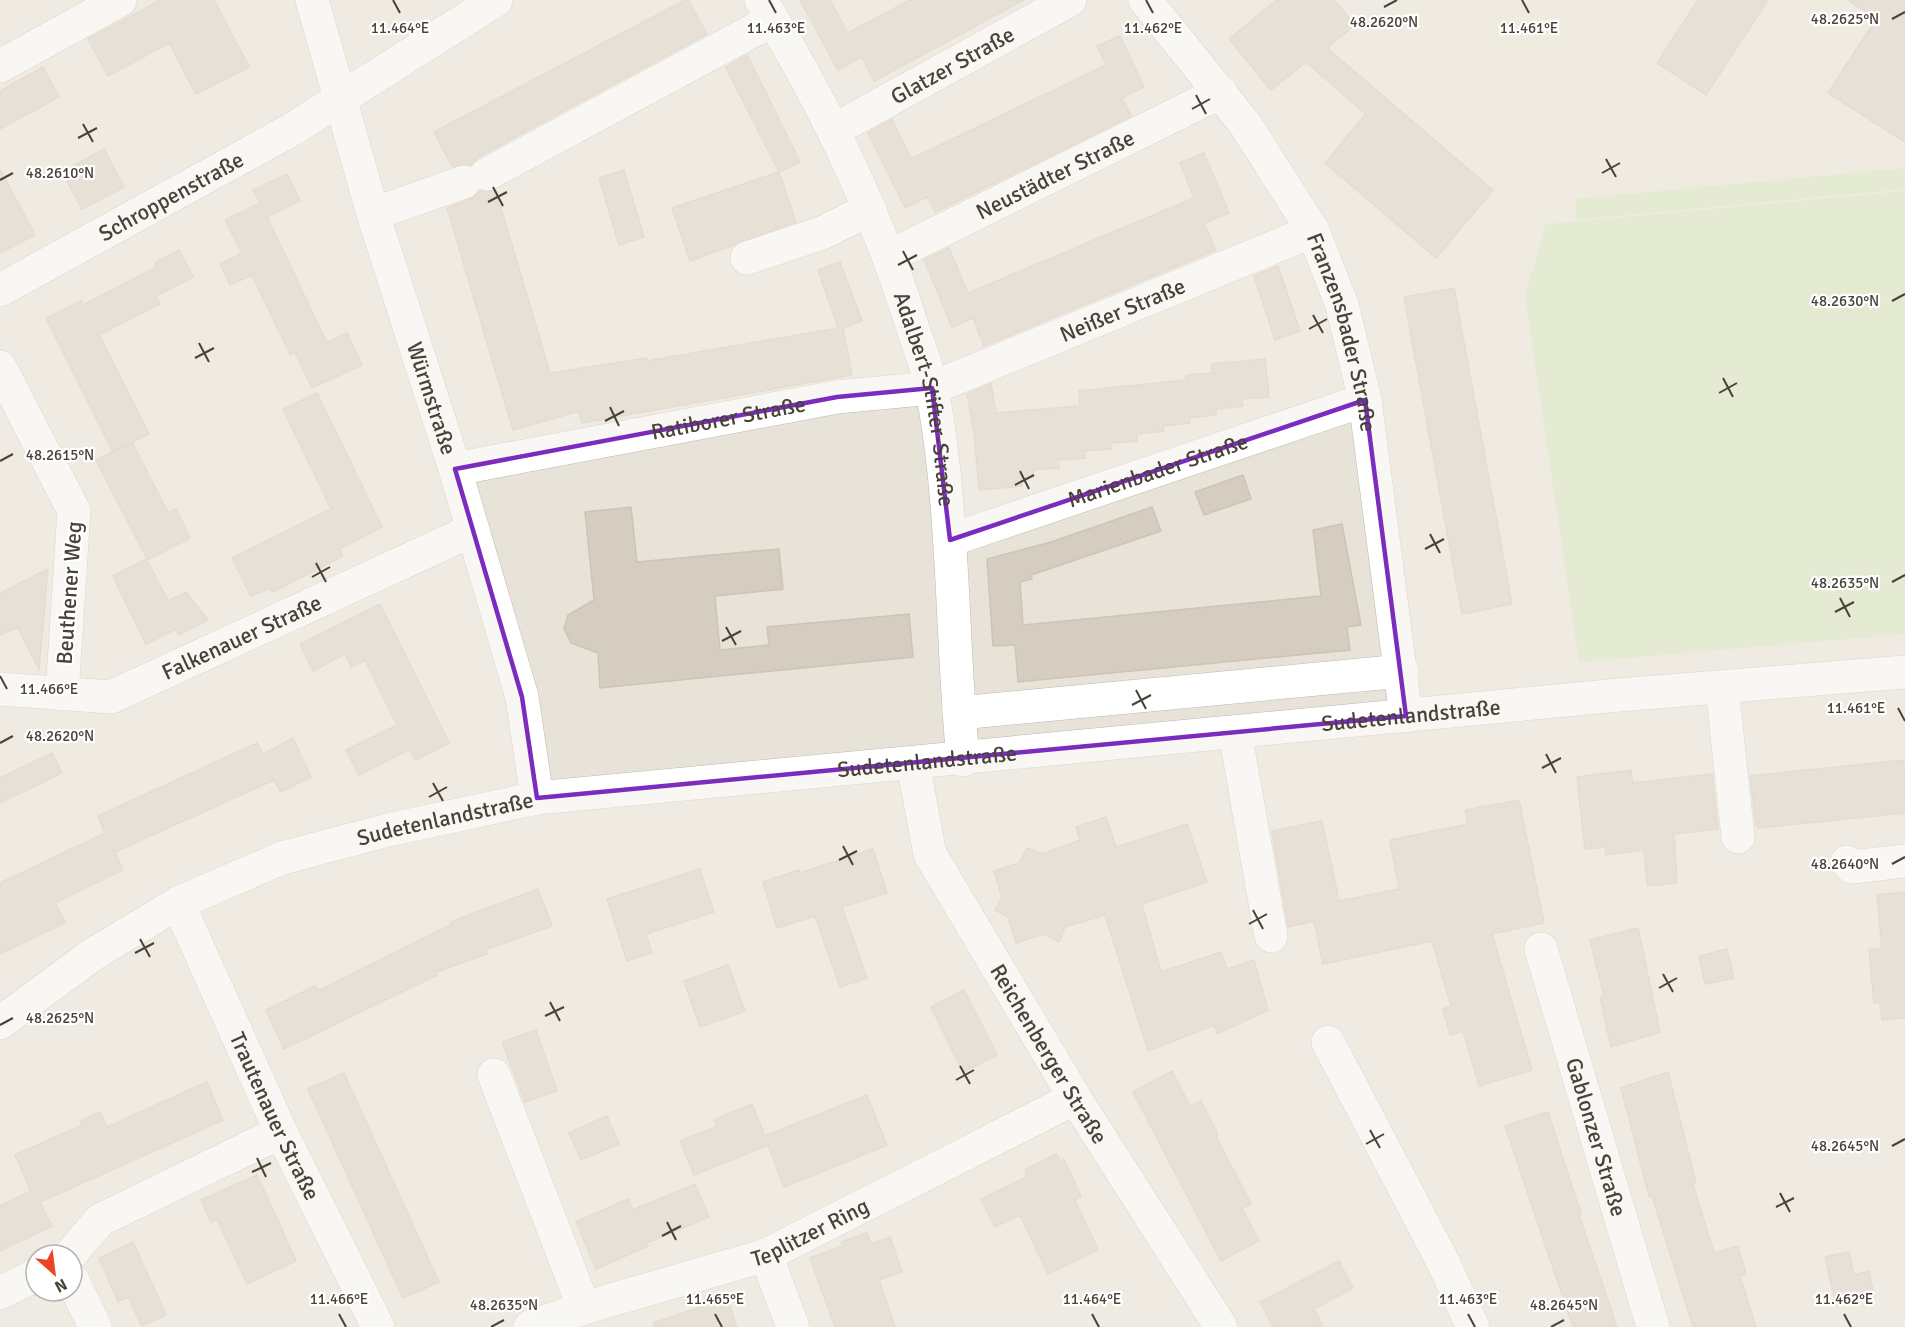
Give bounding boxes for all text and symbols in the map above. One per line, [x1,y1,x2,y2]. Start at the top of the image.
text: 48.2625°N [1811,10,1879,28]
text: 48.2620°N [1350,13,1418,31]
text: 11.464°E [371,19,429,37]
text: 11.463°E [747,19,805,37]
text: 11.462°E [1124,19,1182,37]
text: 11.461°E [1500,19,1558,37]
street label: Glatzer Straße [886,20,1019,110]
street label: Neustädter Straße [971,124,1139,225]
street label: Schroppenstraße [94,145,248,247]
text: 48.2610°N [26,164,94,182]
street label: Franzensbader Straße [1301,229,1382,433]
street label: Neißer Straße [1055,272,1189,347]
street label: Adalbert-Stifter-Straße [888,288,961,508]
text: 48.2630°N [1811,292,1879,310]
street label: Würmstraße [401,338,463,458]
street label: Ratiborer Straße [649,390,808,445]
street label: Marienbader Straße [1064,427,1251,513]
text: 48.2615°N [26,446,94,464]
street label: Beuthener Weg [51,520,87,666]
text: 48.2635°N [1811,574,1879,592]
street label: Falkenauer Straße [157,588,326,685]
text: 11.466°E [20,680,78,698]
street label: Sudetenlandstraße [1320,693,1502,737]
text: 11.461°E [1827,699,1885,717]
text: 48.2620°N [26,727,94,745]
street label: Sudetenlandstraße [836,739,1018,783]
street label: Sudetenlandstraße [354,786,536,851]
text: 48.2640°N [1811,855,1879,873]
street label: Reichenberger Straße [985,959,1114,1148]
text: 48.2625°N [26,1009,94,1027]
street label: Trautenauer Straße [224,1028,326,1204]
street label: Gablonzer Straße [1560,1054,1633,1219]
text: 48.2645°N [1811,1137,1879,1155]
street label: Teplitzer Ring [748,1192,873,1272]
north arrow [24,1243,84,1303]
text: N [51,1274,70,1297]
text: 11.466°E [310,1290,368,1308]
text: 11.465°E [686,1290,744,1308]
text: 11.464°E [1063,1290,1121,1308]
text: 11.463°E [1439,1290,1497,1308]
text: 11.462°E [1815,1290,1873,1308]
text: 48.2635°N [470,1296,538,1314]
text: 48.2645°N [1530,1296,1598,1314]

